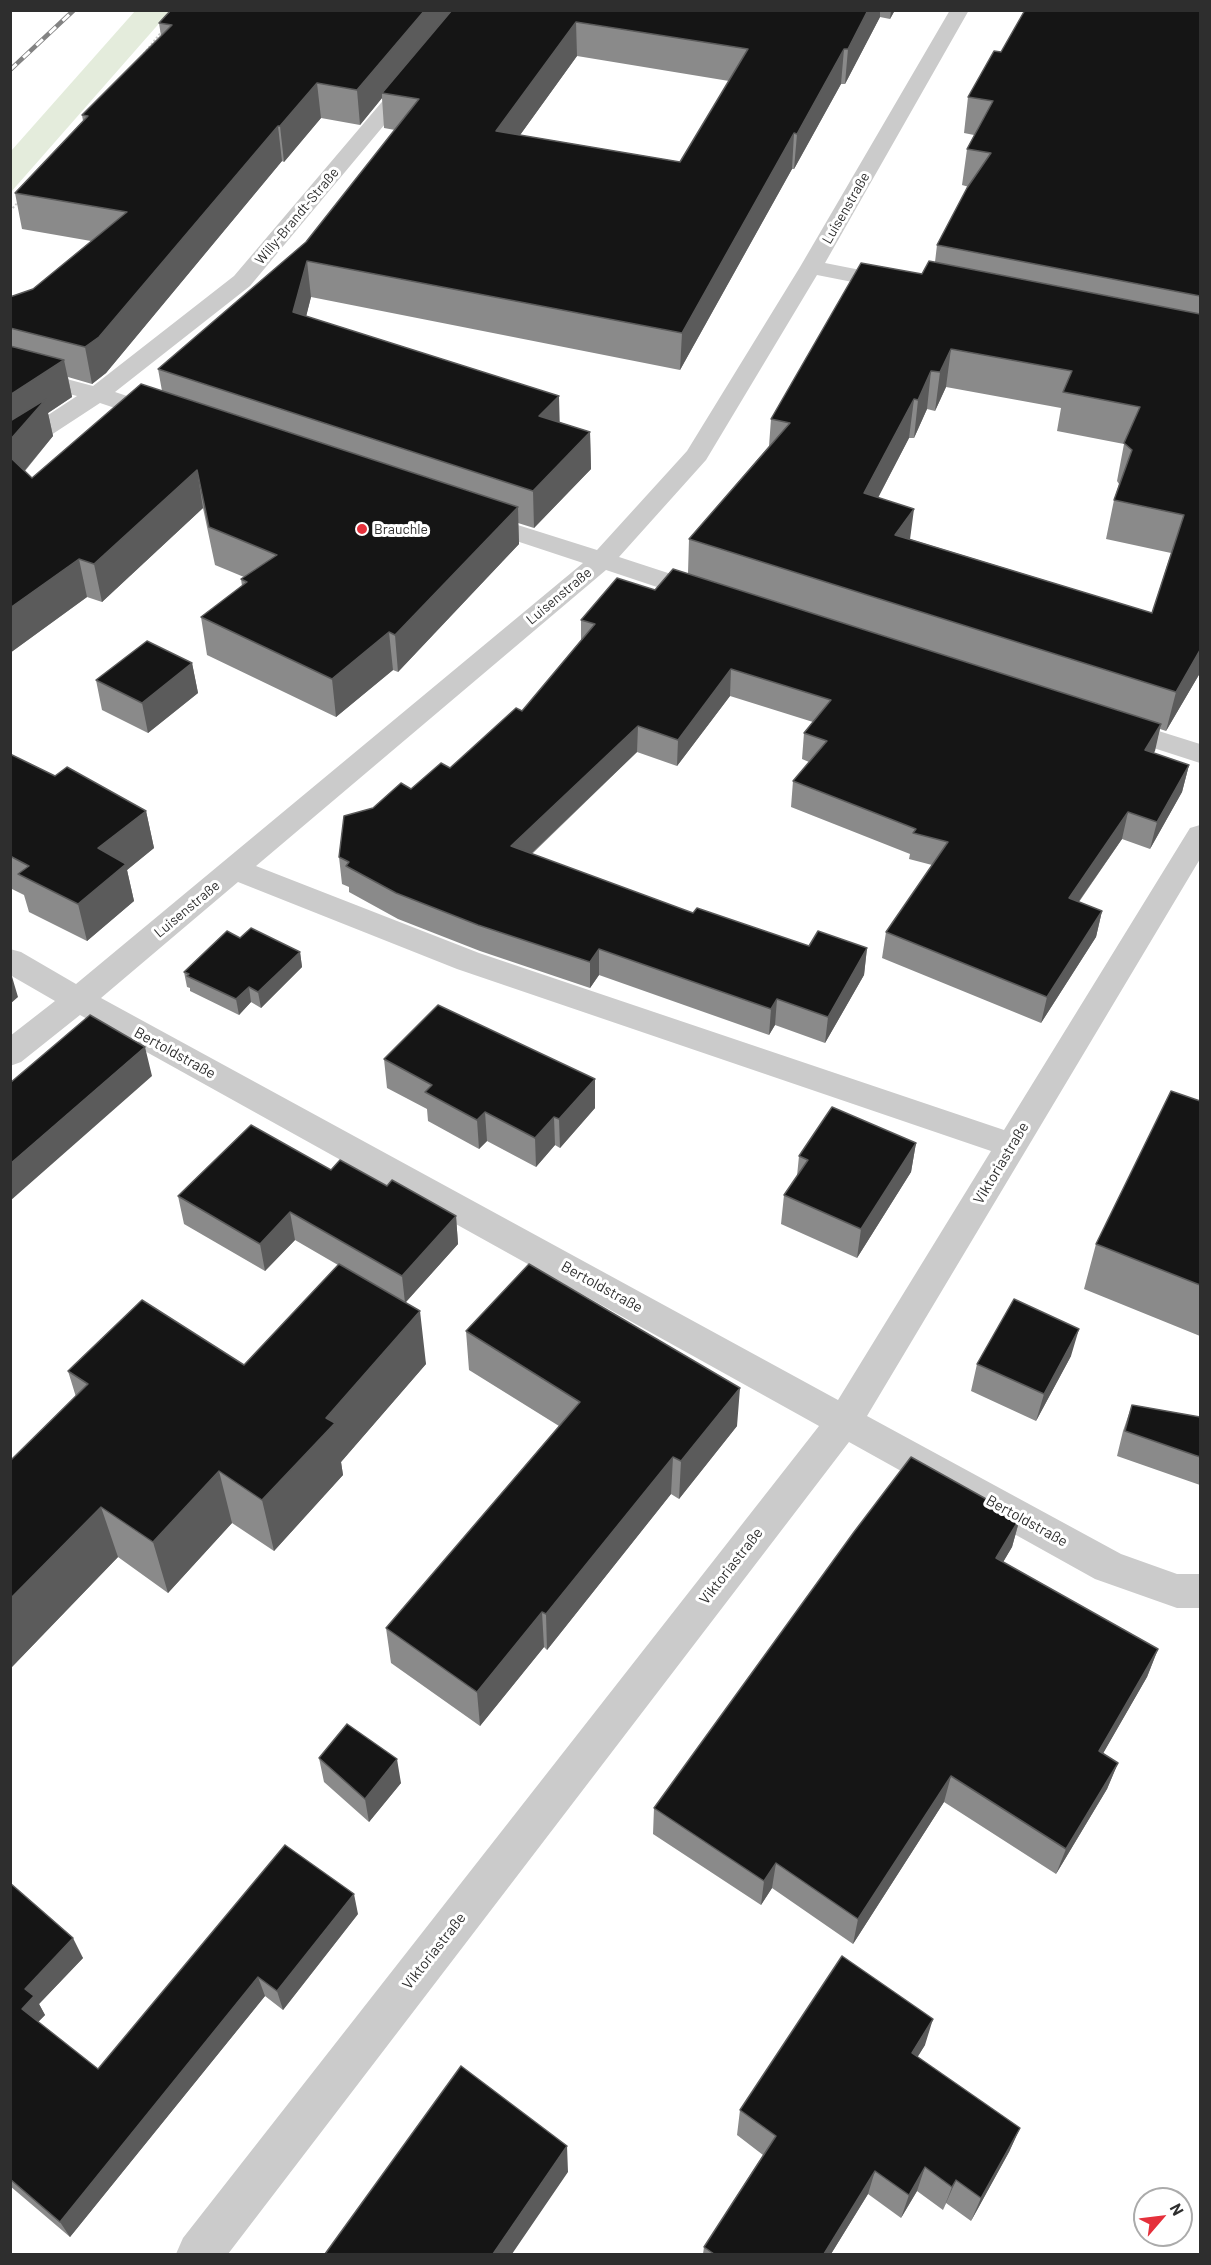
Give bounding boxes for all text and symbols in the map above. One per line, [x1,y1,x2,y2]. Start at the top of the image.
street label: Willy-Brandt-Straße [252,164,342,268]
street label: Luisenstraße [819,169,873,247]
place label: Brauchle [374,521,428,537]
marker: Brauchle [355,522,369,536]
street label: Luisenstraße [523,564,595,628]
street label: Luisenstraße [151,877,223,941]
street label: Bertoldstraße [131,1023,219,1083]
street label: Viktoriastraße [969,1119,1033,1207]
street label: Bertoldstraße [558,1257,646,1317]
street label: Bertoldstraße [983,1491,1071,1551]
street label: Viktoriastraße [695,1524,767,1608]
street label: Viktoriastraße [398,1909,470,1993]
north arrow [1133,2187,1193,2247]
text: N [1167,2200,1188,2218]

